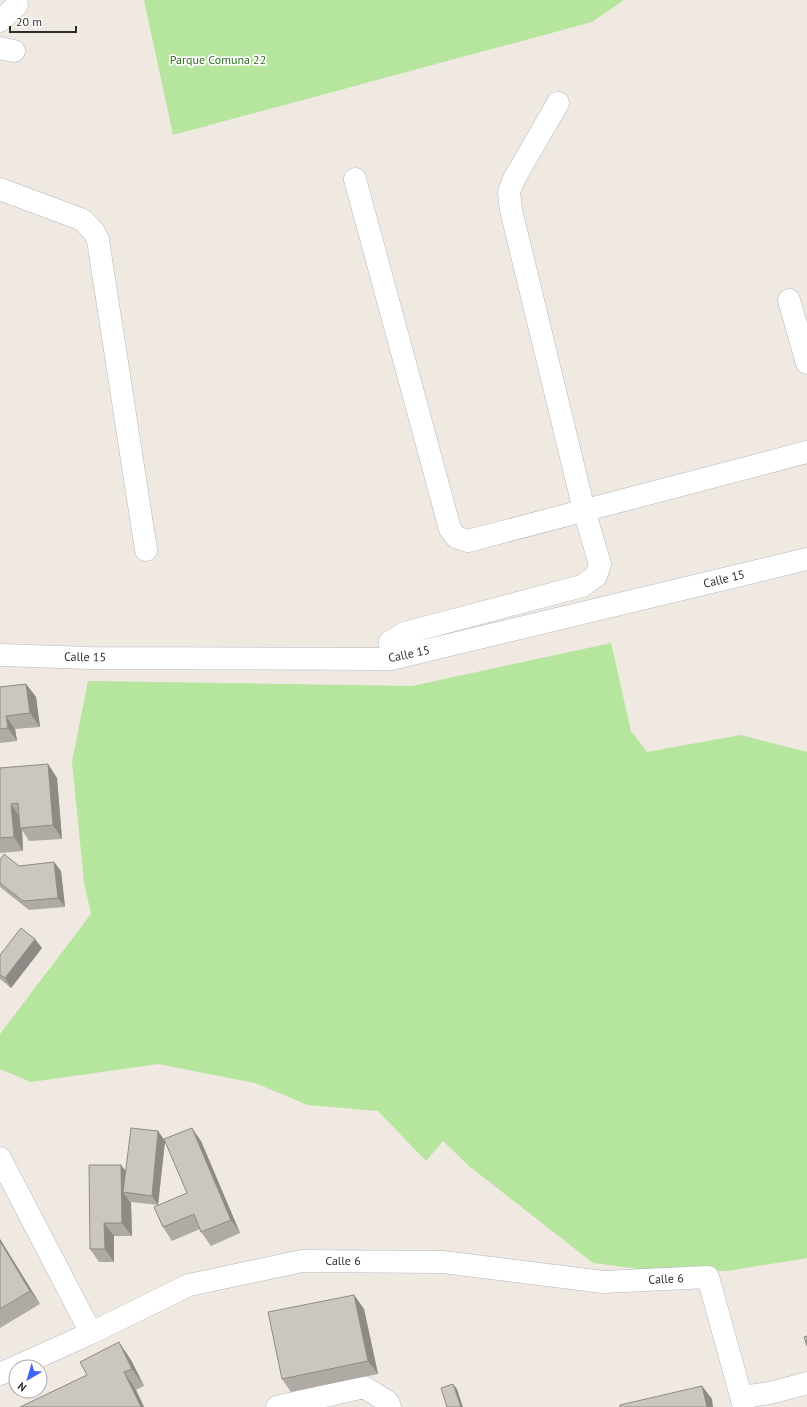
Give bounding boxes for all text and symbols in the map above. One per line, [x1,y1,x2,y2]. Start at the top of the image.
scale bar [10,8,76,34]
text: 20 m [16,14,42,29]
park label: Parque Comuna 22 [170,52,266,67]
street label: Calle 15 [702,566,746,591]
street label: Calle 15 [387,642,431,665]
street label: Calle 15 [64,649,106,664]
street label: Calle 6 [325,1253,361,1268]
street label: Calle 6 [648,1270,684,1287]
north arrow [8,1359,48,1399]
text: N [15,1379,29,1395]

